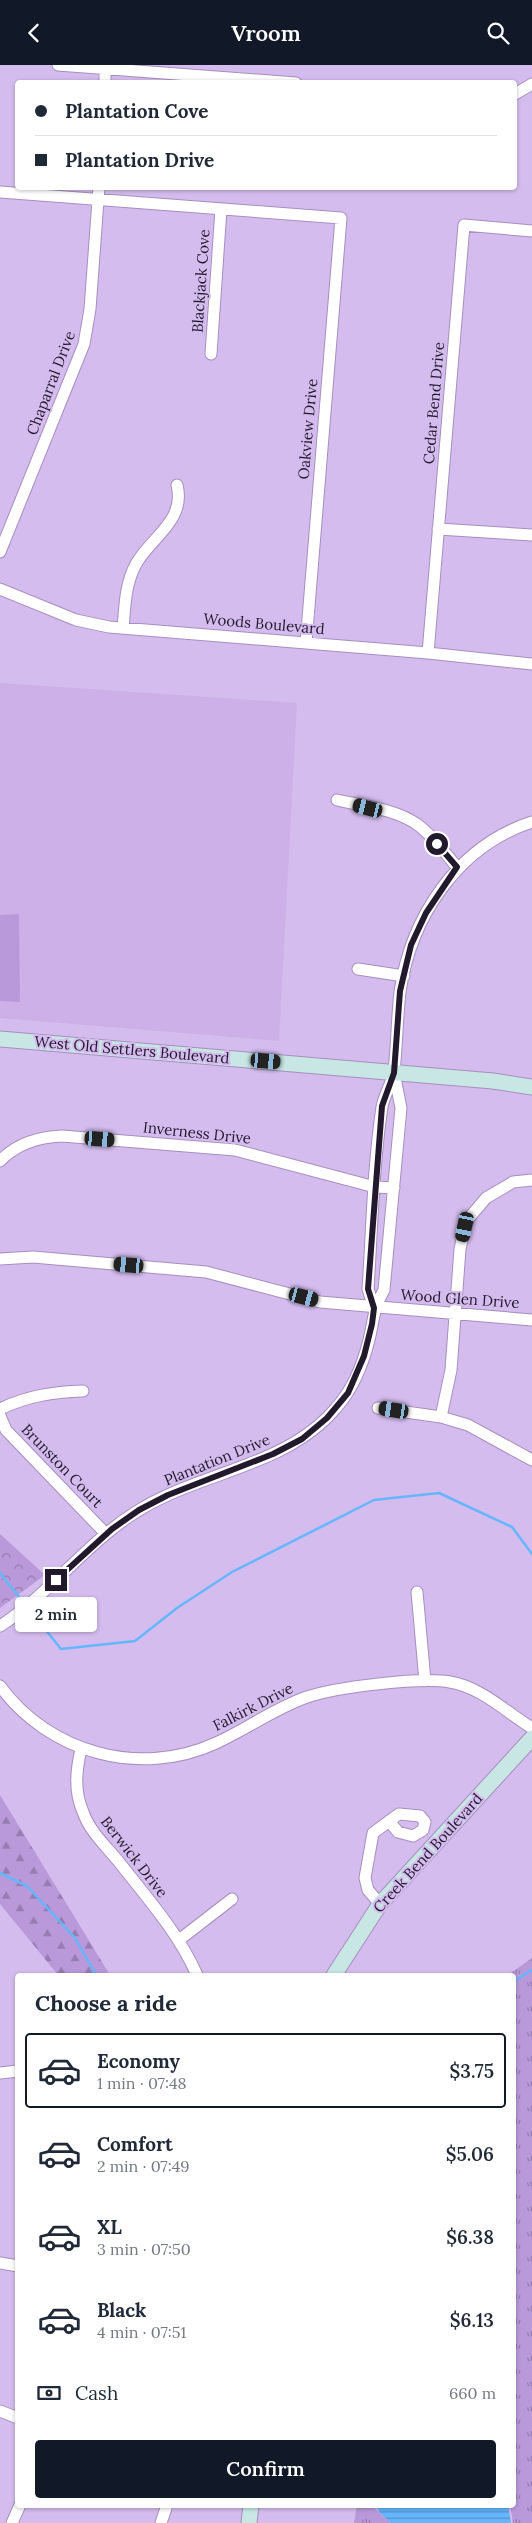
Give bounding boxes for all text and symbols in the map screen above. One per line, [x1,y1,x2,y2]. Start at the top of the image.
icon: back [20,19,48,47]
text: Vroom [231,19,301,47]
icon: search [484,19,512,47]
text: Plantation Cove [65,99,209,123]
text: Plantation Drive [65,148,214,172]
street label: Blackjack Cove [187,229,214,333]
street label: Chaparral Drive [22,328,79,438]
street label: Cedar Bend Drive [419,341,448,465]
street label: Oakview Drive [294,378,321,480]
street label: Woods Boulevard [203,609,325,638]
car [351,797,384,819]
route start [426,833,448,855]
street label: West Old Settlers Boulevard [34,1032,230,1067]
car [250,1052,281,1070]
street label: Inverness Drive [142,1117,252,1148]
car [84,1130,115,1148]
car [454,1211,475,1243]
car [113,1256,144,1274]
street label: Wood Glen Drive [400,1285,520,1312]
car [287,1286,320,1308]
car [378,1400,409,1420]
street label: Brunston Court [18,1420,107,1512]
street label: Plantation Drive [161,1430,273,1489]
route end [45,1569,67,1591]
callout: 2 min [15,1597,97,1633]
text: 2 min [35,1604,77,1624]
street label: Falkirk Drive [209,1678,296,1735]
street label: Creek Bend Boulevard [369,1789,486,1916]
street label: Berwick Drive [97,1812,172,1901]
text: Choose a ride [35,1989,177,2017]
icon: car [37,2048,82,2093]
text: Economy [97,2049,180,2073]
text: $3.75 [450,2059,494,2083]
text: 1 min · 07:48 [97,2073,187,2093]
icon: car [37,2131,82,2176]
text: Comfort [97,2132,173,2156]
text: $5.06 [446,2142,494,2166]
text: 2 min · 07:49 [97,2156,190,2176]
icon: car [37,2214,82,2259]
text: XL [97,2215,122,2239]
text: $6.38 [446,2225,494,2249]
text: 3 min · 07:50 [97,2239,191,2259]
icon: car [37,2297,82,2342]
text: Black [97,2298,146,2322]
text: $6.13 [450,2308,494,2332]
text: 4 min · 07:51 [97,2322,186,2342]
icon: cash [35,2379,63,2407]
text: Cash [75,2381,118,2405]
text: 660 m [449,2383,496,2403]
button: Confirm [35,2440,496,2498]

